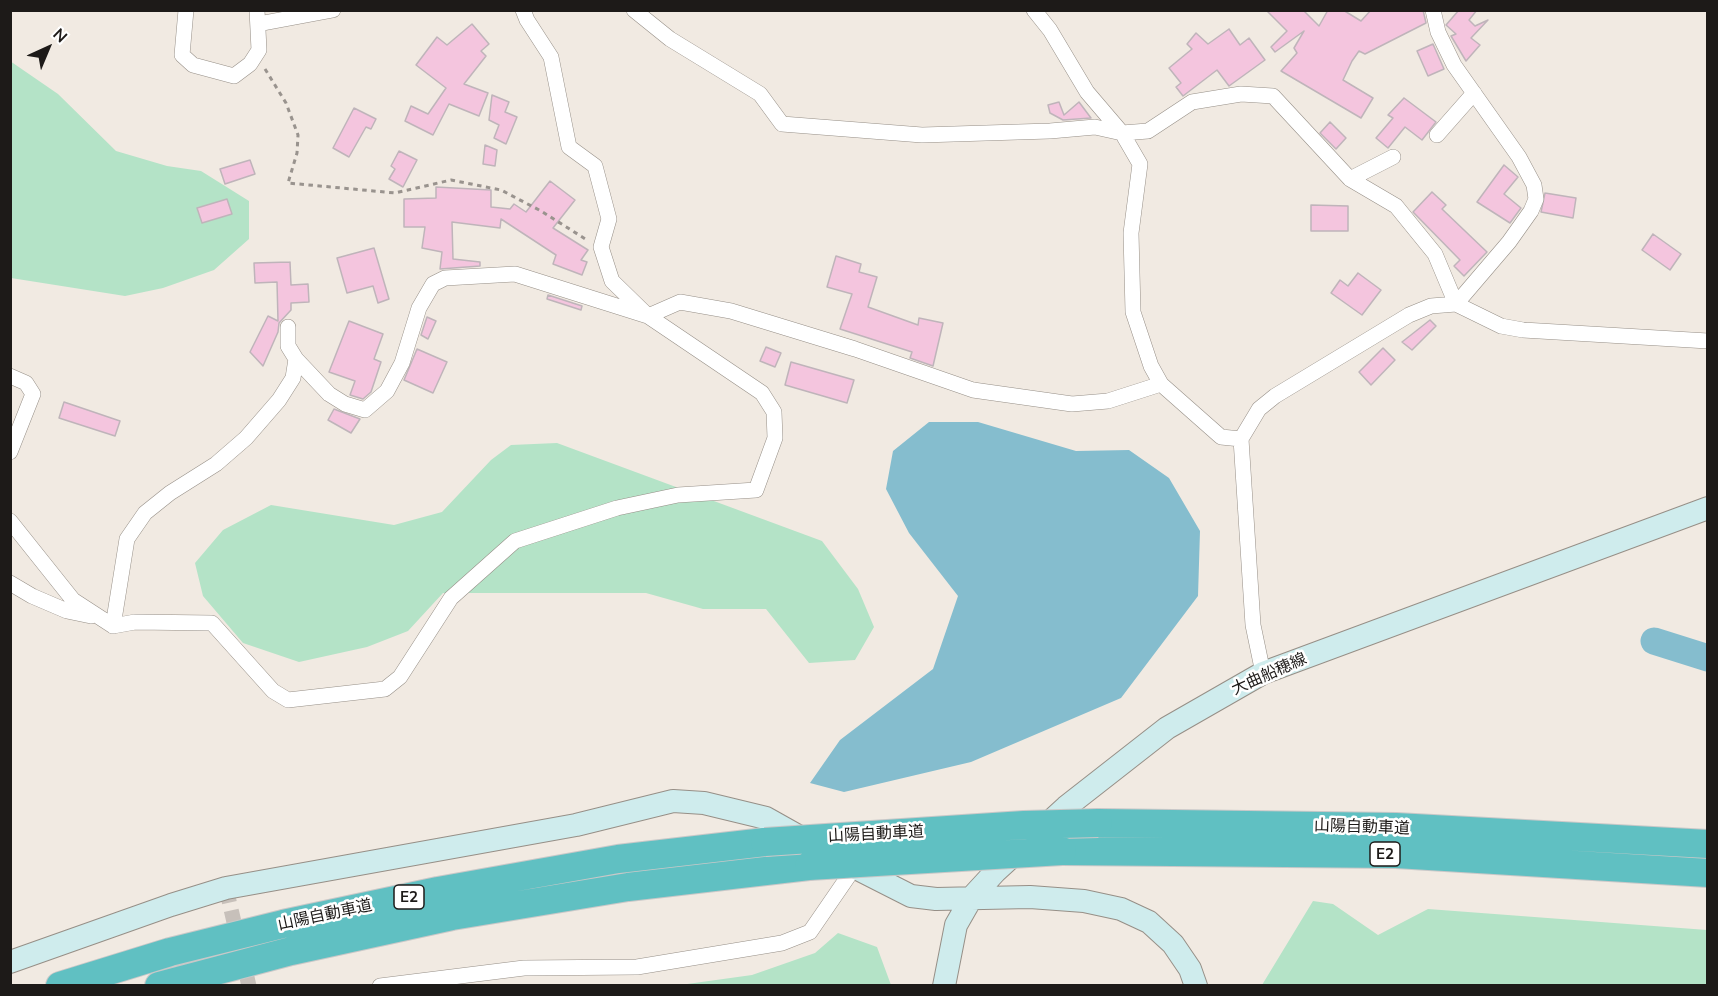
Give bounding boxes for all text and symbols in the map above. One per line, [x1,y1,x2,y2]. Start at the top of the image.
north arrow [18,18,78,78]
text: N [49,24,72,46]
street label: 大曲船穂線 [1229,649,1309,699]
street label: 山陽自動車道 [1314,816,1410,838]
street label: 山陽自動車道 [828,822,924,846]
road number: E2 [1370,842,1400,866]
road number: E2 [394,885,424,909]
street label: 山陽自動車道 [276,896,374,934]

